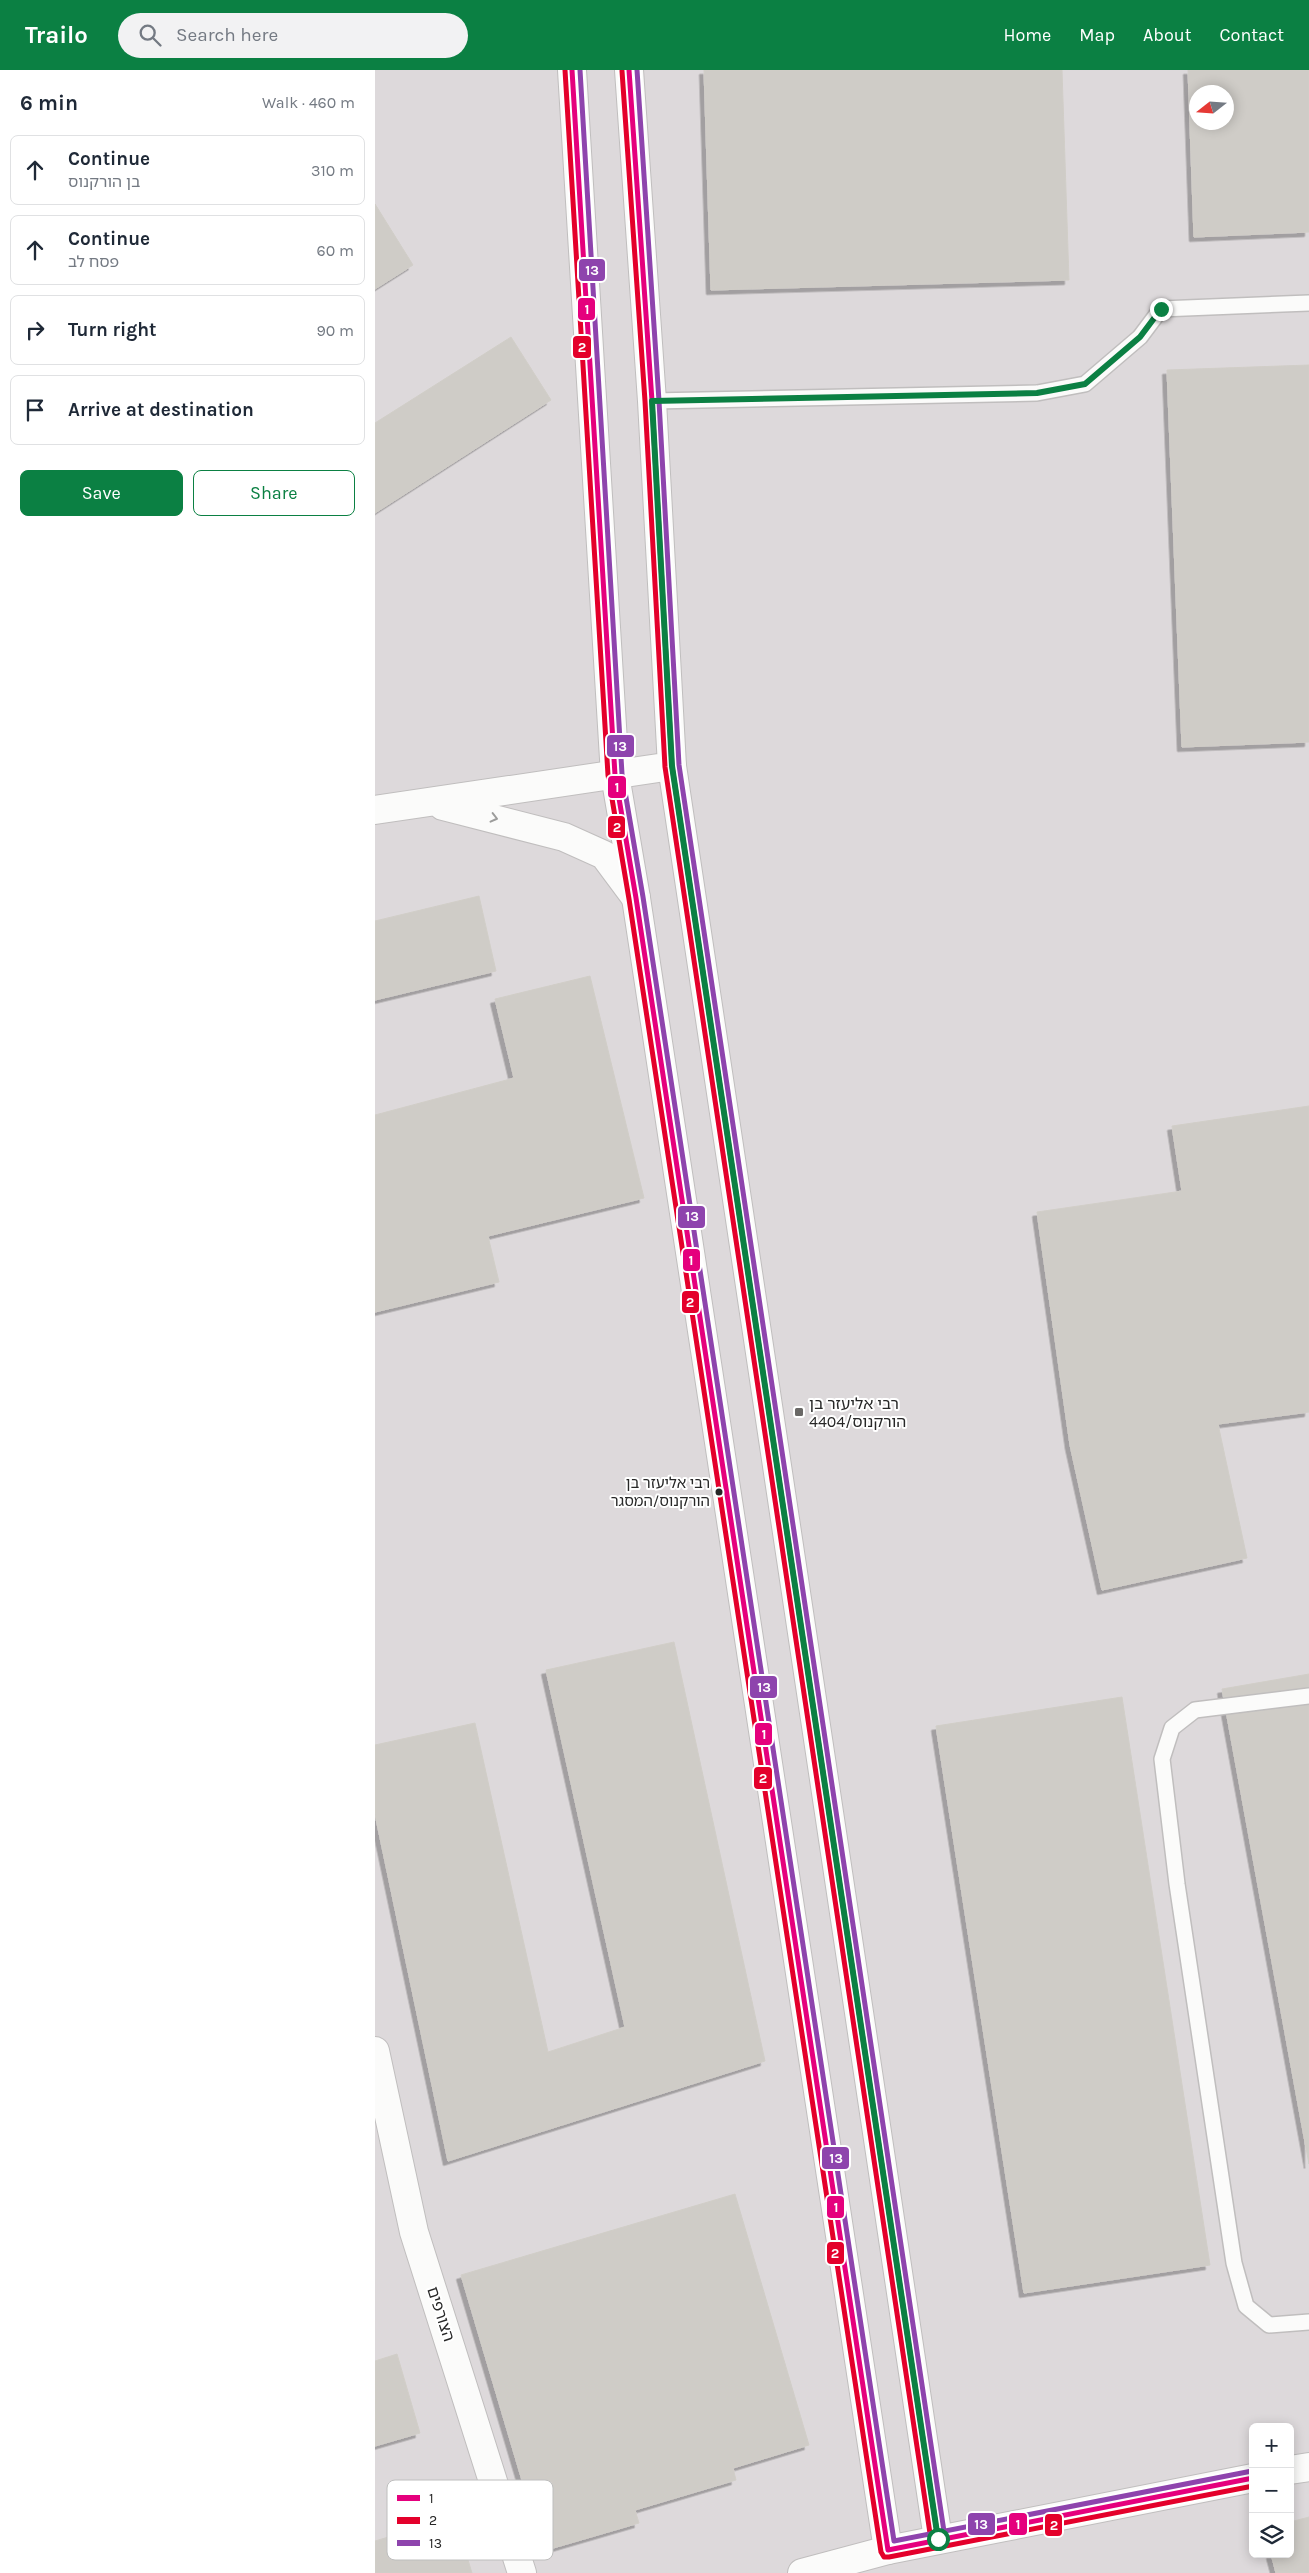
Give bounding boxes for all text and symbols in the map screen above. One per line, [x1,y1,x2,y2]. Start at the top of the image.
search box [118,13,468,58]
text: Trailo [25,21,88,49]
icon: search [136,21,164,49]
text: Search here [176,24,278,46]
text: Home [1003,24,1051,46]
text: Map [1079,24,1115,46]
text: About [1143,24,1192,46]
text: Contact [1220,24,1284,46]
north arrow [1189,85,1234,130]
text: 6 min [20,91,78,115]
text: Walk · 460 m [262,93,355,112]
text: Continue [68,148,150,170]
icon: ahead [21,156,49,184]
text: 310 m [311,161,354,180]
text: בן הורקנוס [68,172,140,191]
text: Continue [68,228,150,250]
icon: ahead [21,236,49,264]
text: 60 m [317,241,354,260]
text: פסח לב [68,252,119,271]
line badge: 13 [578,258,606,282]
text: 13 [585,262,599,279]
line badge: 1 [577,297,596,321]
route end [1150,298,1173,321]
text: 1 [585,301,590,318]
icon: right [21,316,49,344]
text: Turn right [68,319,157,341]
text: 90 m [316,321,354,340]
line badge: 2 [572,335,592,359]
text: 2 [578,339,586,356]
icon: arrive [21,396,49,424]
text: Arrive at destination [68,399,254,421]
button: Save [20,470,183,516]
button: Share [193,470,355,516]
line badge: 13 [606,734,635,758]
text: 13 [613,738,627,755]
line badge: 1 [607,775,627,799]
text: 1 [615,779,620,796]
one-way arrow [489,812,498,823]
line badge: 2 [607,815,626,839]
text: 2 [613,819,621,836]
line badge: 13 [677,1205,706,1229]
text: 13 [685,1208,699,1225]
line badge: 1 [682,1248,701,1272]
text: 1 [689,1252,694,1269]
line badge: 2 [681,1290,700,1314]
text: 2 [686,1294,694,1311]
place label: רבי אליעזר בן הורקנוס/4404 [809,1394,906,1431]
marker: רבי אליעזר בן הורקנוס/4404 [793,1406,805,1418]
place label: רבי אליעזר בן הורקנוס/המסגר [611,1474,710,1510]
marker: רבי אליעזר בן הורקנוס/המסגר [714,1487,724,1497]
line badge: 13 [749,1675,778,1699]
text: 13 [757,1679,771,1696]
line badge: 1 [754,1722,773,1746]
text: 1 [762,1726,767,1743]
line badge: 2 [753,1766,773,1790]
text: 2 [759,1770,767,1787]
line badge: 13 [821,2146,850,2170]
text: 13 [829,2150,843,2167]
line badge: 1 [826,2195,845,2219]
text: 1 [834,2199,839,2216]
line badge: 2 [826,2241,845,2265]
text: 2 [831,2245,839,2262]
street label: הצורפים [423,2284,459,2344]
map controls [1249,2423,1294,2558]
button: + [1249,2423,1294,2468]
button: − [1249,2468,1294,2513]
legend [387,2480,553,2560]
text: 1 [429,2490,434,2507]
text: 2 [429,2512,437,2529]
line badge: 13 [967,2512,996,2536]
line badge: 1 [1008,2512,1028,2536]
line badge: 2 [1044,2513,1063,2537]
button: layers [1249,2513,1294,2558]
text: 13 [974,2516,988,2533]
text: 1 [1016,2516,1021,2533]
text: 2 [1050,2517,1058,2534]
route start [927,2528,950,2551]
text: 13 [429,2535,442,2552]

